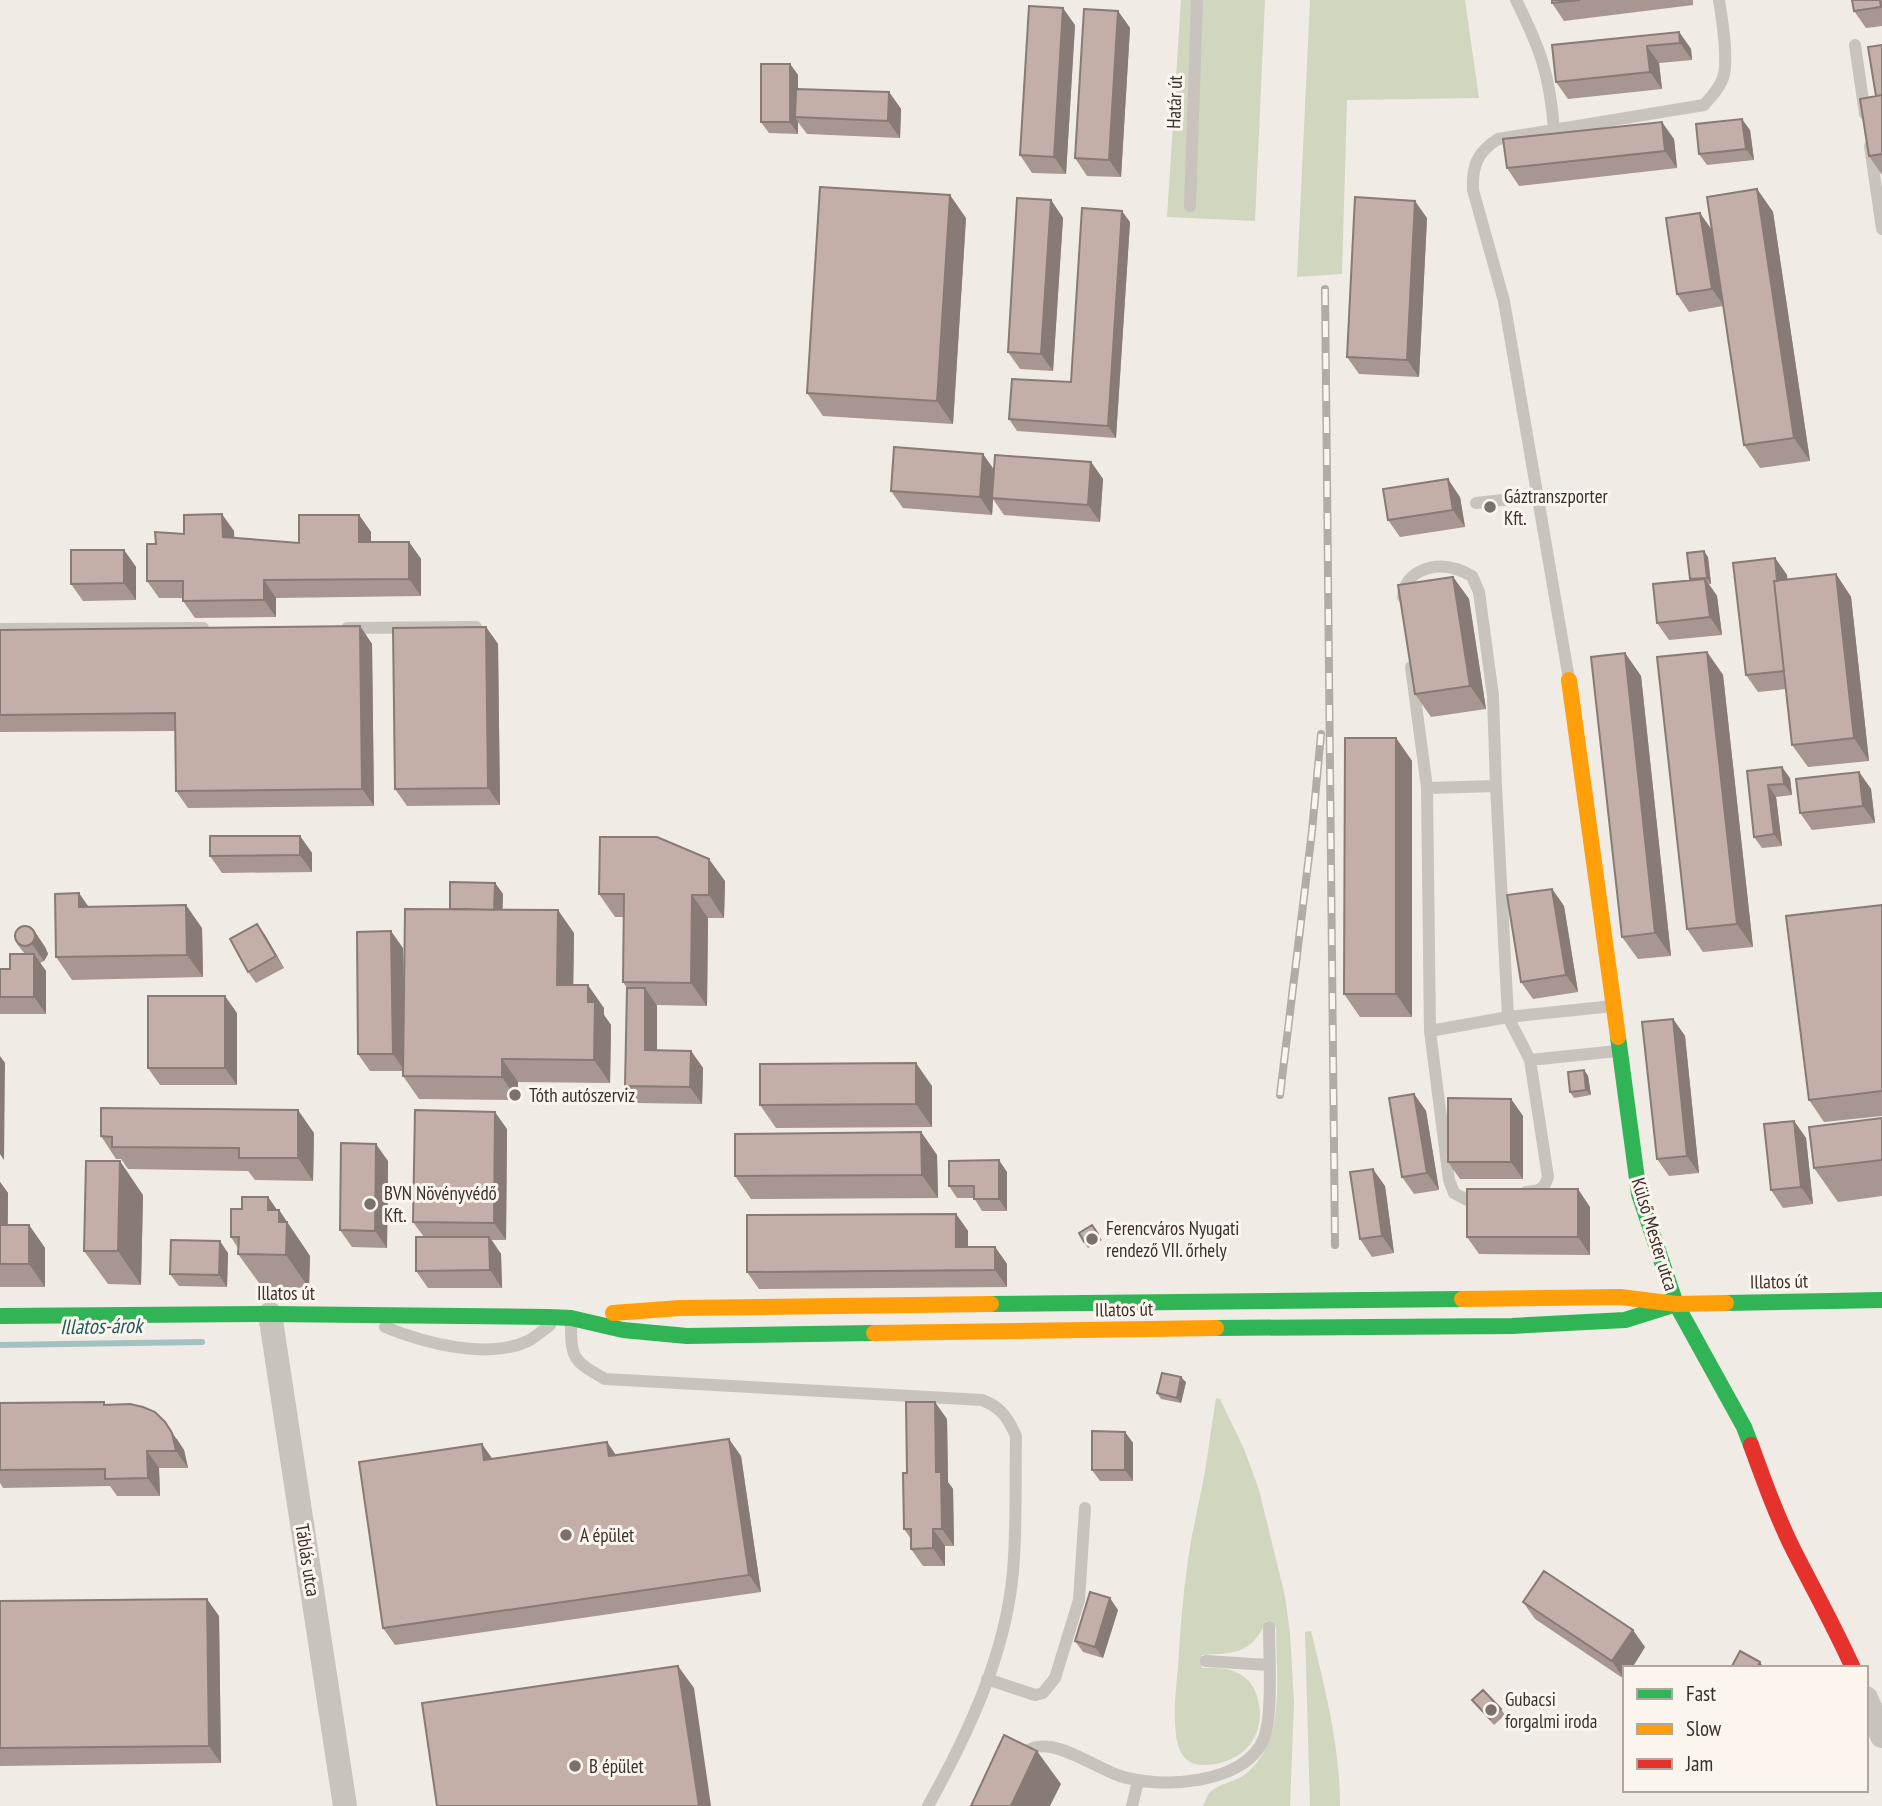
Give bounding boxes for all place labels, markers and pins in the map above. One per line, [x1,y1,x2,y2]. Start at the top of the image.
place label: Gáztranszporter Kft. [1504,484,1608,530]
marker: Gáztranszporter Kft. [1482,499,1498,515]
place label: Tóth autószerviz [529,1083,635,1107]
marker: Tóth autószerviz [507,1087,523,1103]
place label: BVN Növényvédő Kft. [384,1181,497,1227]
marker: BVN Növényvédő Kft. [362,1196,378,1212]
place label: Ferencváros Nyugati rendező VII. őrhely [1106,1216,1239,1262]
marker: Ferencváros Nyugati rendező VII. őrhely [1084,1231,1100,1247]
place label: A épület [580,1523,635,1547]
marker: A épület [558,1527,574,1543]
place label: Gubacsi forgalmi iroda [1505,1687,1597,1733]
marker: Gubacsi forgalmi iroda [1483,1702,1499,1718]
place label: B épület [589,1754,645,1778]
marker: B épület [567,1758,583,1774]

